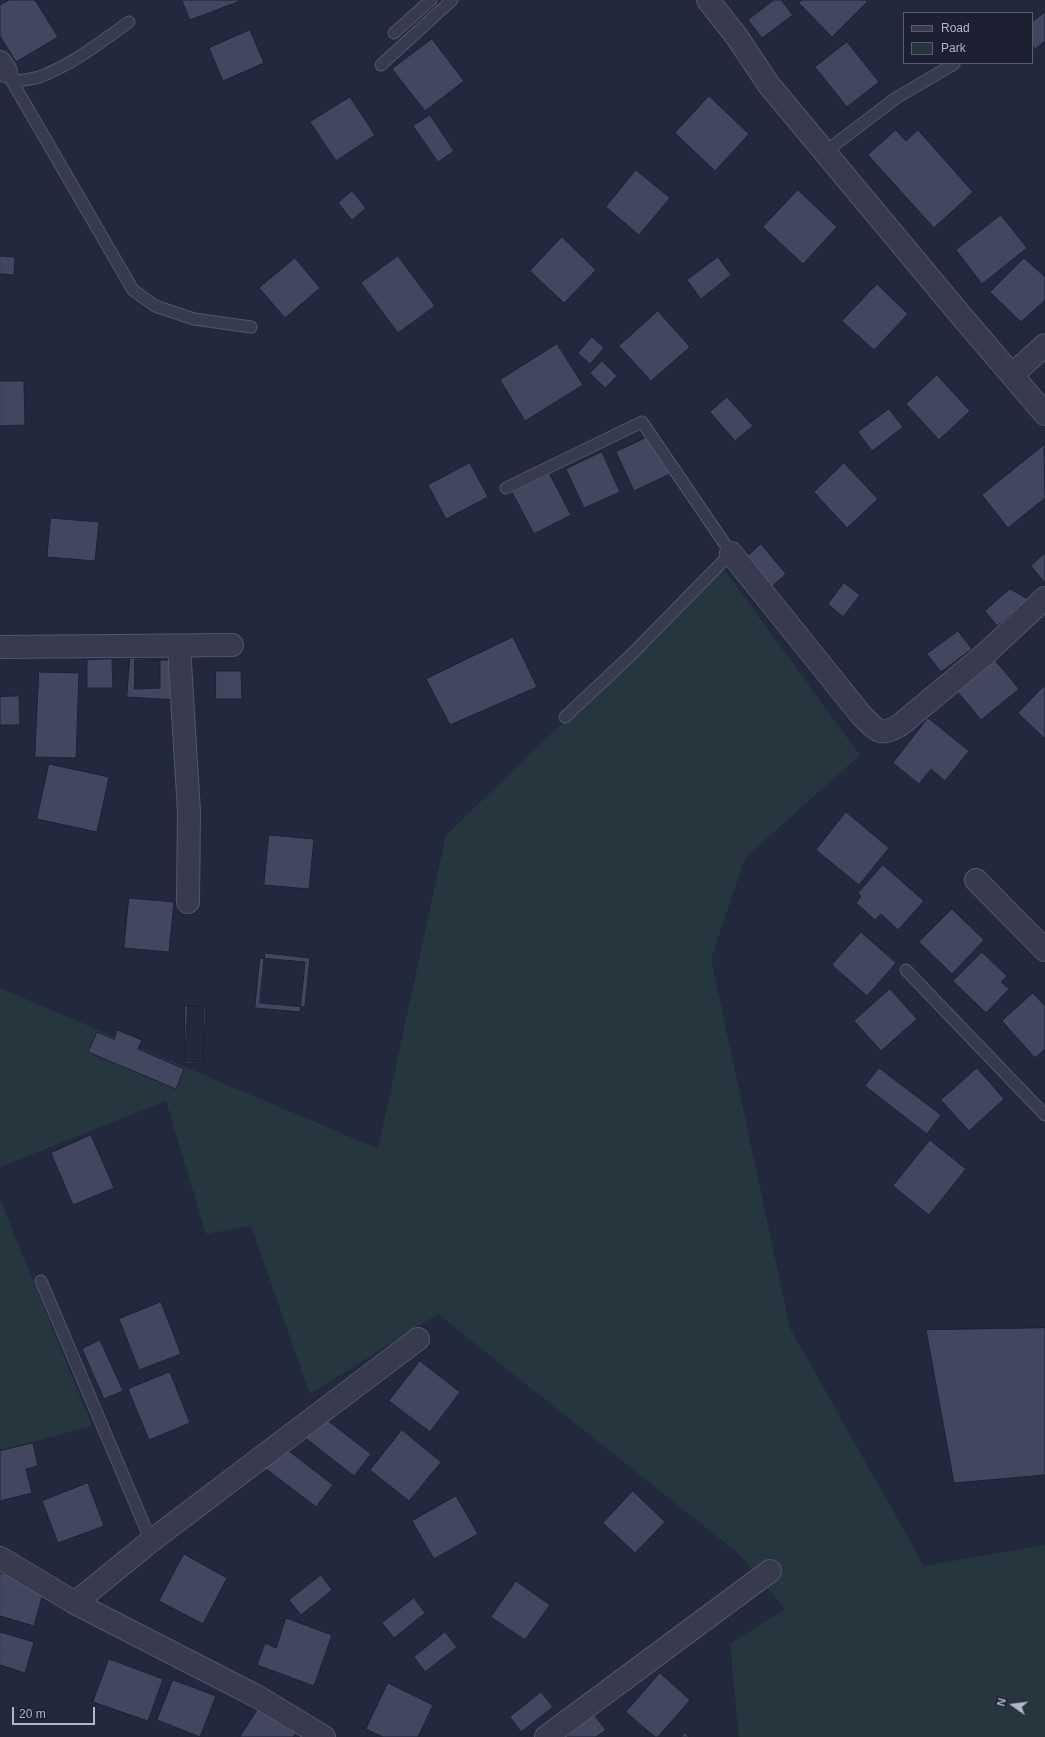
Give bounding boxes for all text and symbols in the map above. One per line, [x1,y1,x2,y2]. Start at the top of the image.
legend [903,12,1033,64]
text: Road [941,21,970,35]
text: Park [941,41,966,55]
north arrow [993,1685,1033,1725]
text: N [995,1697,1008,1707]
scale bar [14,1699,97,1725]
text: 20 m [19,1707,46,1721]

